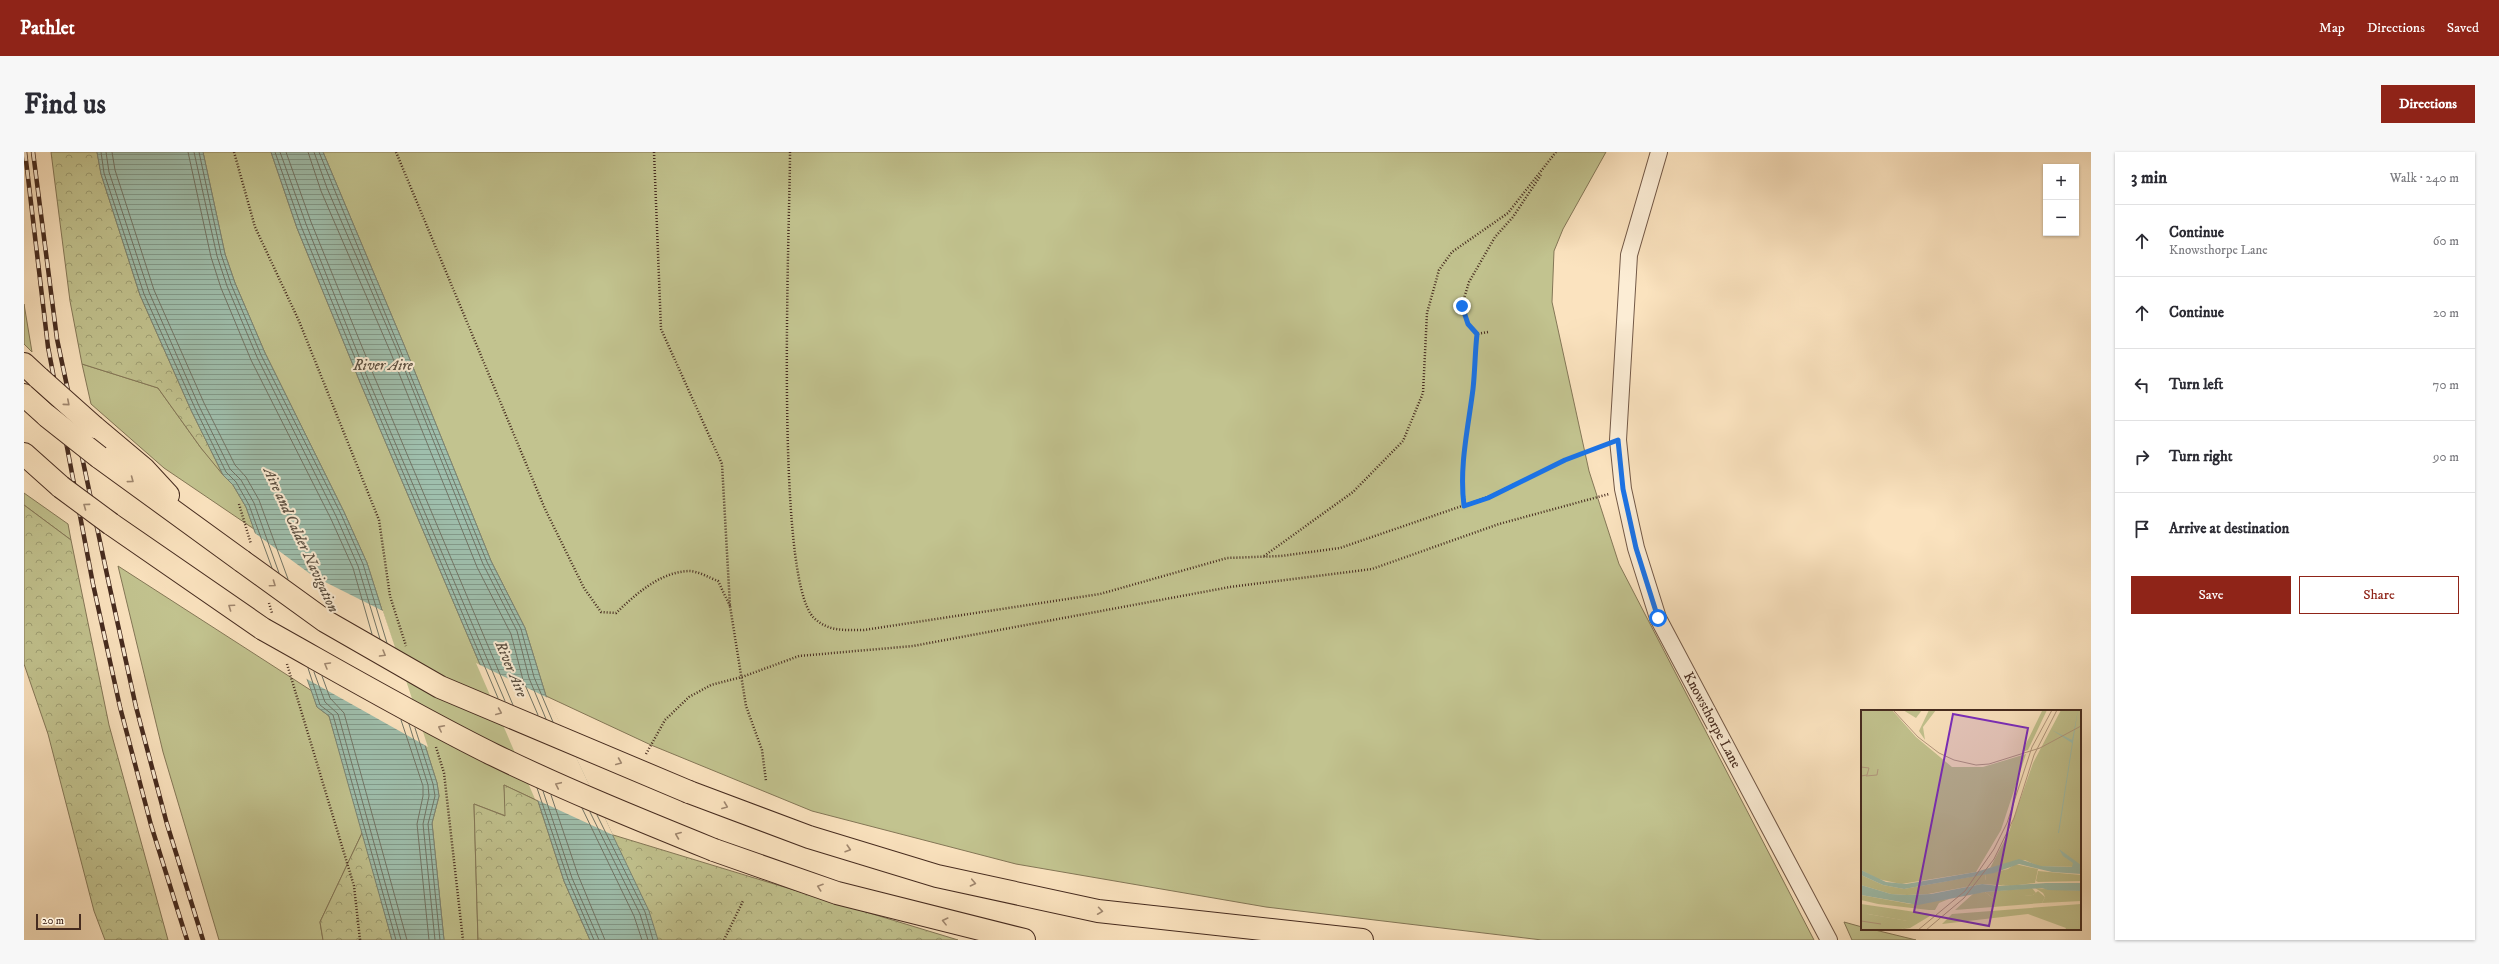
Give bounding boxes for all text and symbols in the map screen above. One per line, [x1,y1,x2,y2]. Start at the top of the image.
text: Pathlet [20,17,75,40]
text: Map [2319,19,2345,37]
text: Directions [2367,19,2425,37]
text: Saved [2447,19,2479,37]
button: Directions [2381,85,2475,123]
text: Find us [24,87,106,122]
map controls [2043,164,2079,236]
button: + [2043,164,2079,200]
text: 3 min [2131,167,2167,189]
text: Walk · 240 m [2390,170,2459,186]
button: − [2043,200,2079,236]
text: Continue [2169,223,2224,242]
icon: ahead [2131,230,2153,252]
text: 60 m [2433,233,2459,249]
text: Knowsthorpe Lane [2169,242,2268,258]
route end [1453,297,1471,315]
icon: ahead [2131,302,2153,324]
text: Continue [2169,303,2224,322]
text: 20 m [2433,305,2459,321]
water label: River Aire [352,356,414,375]
icon: left [2131,374,2153,396]
text: Turn left [2169,375,2223,394]
text: 70 m [2433,377,2459,393]
one-way arrow [62,398,69,405]
icon: right [2131,446,2153,468]
text: Turn right [2169,447,2232,466]
text: 90 m [2433,449,2459,465]
water label: Aire and Calder Navigation [258,463,343,616]
one-way arrow [126,475,133,482]
one-way arrow [83,503,90,511]
icon: arrive [2131,518,2153,540]
text: Arrive at destination [2169,519,2289,538]
button: Save [2131,576,2291,614]
button: Share [2299,576,2459,614]
one-way arrow [269,579,276,586]
one-way arrow [228,604,235,612]
route start [1649,609,1667,627]
water label: River Aire [490,637,532,701]
one-way arrow [379,650,386,657]
one-way arrow [324,662,331,670]
street label: Knowsthorpe Lane [1679,669,1745,771]
one-way arrow [495,707,502,715]
inset map [1861,710,2081,930]
one-way arrow [438,725,445,732]
one-way arrow [614,757,622,765]
one-way arrow [555,782,562,790]
one-way arrow [722,801,729,809]
one-way arrow [674,832,681,840]
one-way arrow [844,844,851,853]
one-way arrow [970,879,976,887]
one-way arrow [816,884,823,892]
one-way arrow [1097,906,1103,915]
scale bar [36,912,81,931]
text: 20 m [42,914,64,928]
one-way arrow [942,917,949,926]

